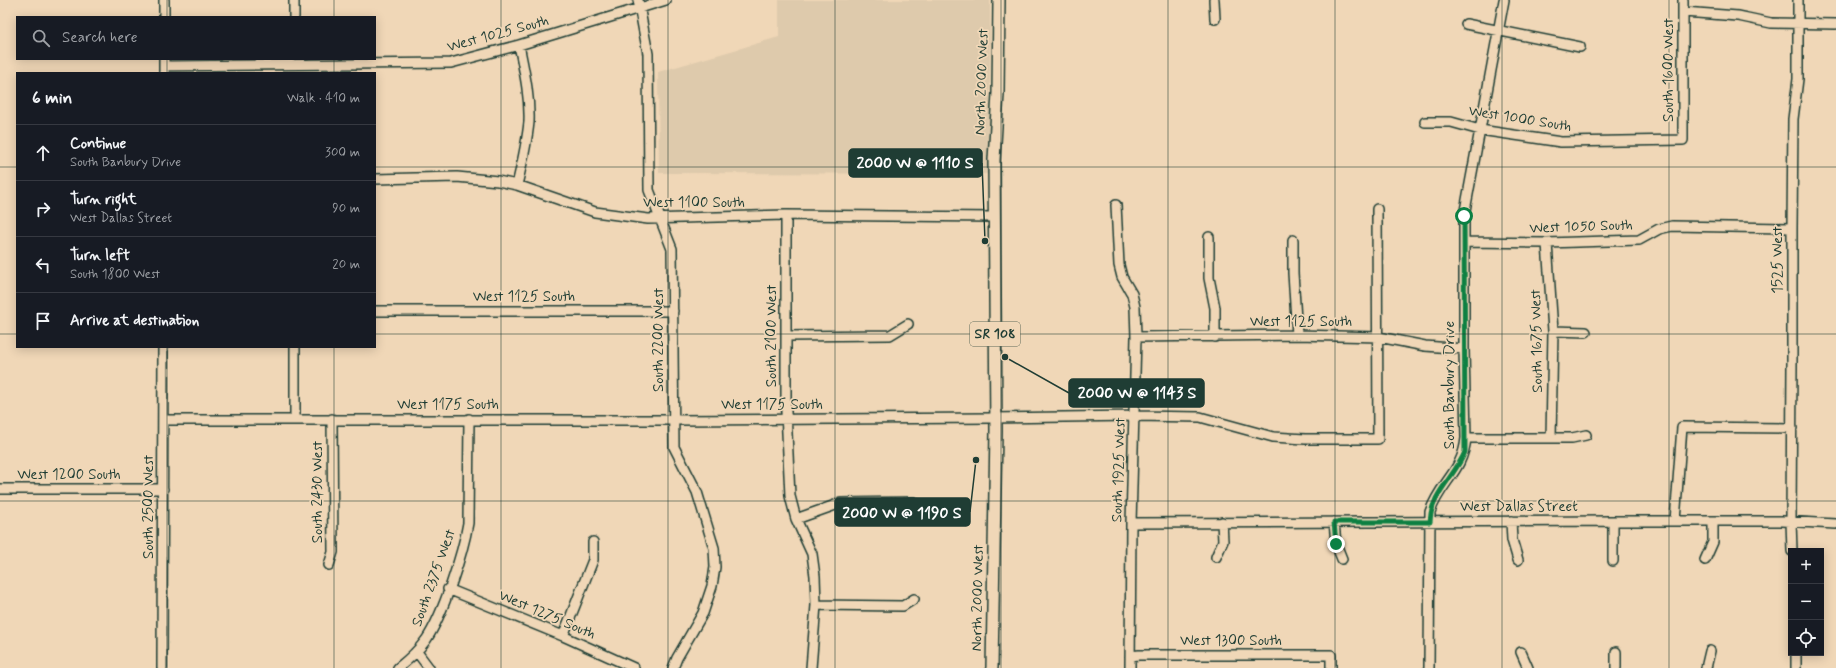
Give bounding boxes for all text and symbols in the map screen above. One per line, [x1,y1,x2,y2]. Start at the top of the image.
street label: West 1025 South [445,11,551,57]
search box [16,16,376,60]
street label: South 1600 West [1659,17,1679,122]
icon: search [30,27,52,49]
text: Search here [62,28,138,48]
street label: North 2000 West [970,28,994,136]
text: 6 min [32,87,72,109]
text: Walk · 410 m [287,90,360,107]
street label: West 1000 South [1467,101,1573,137]
text: Continue [70,134,126,154]
icon: ahead [32,142,54,164]
text: 300 m [325,144,360,161]
callout: 2000 W @ 1110 S [849,149,982,177]
text: 2000 W @ 1110 S [856,153,974,174]
text: South Banbury Drive [70,154,181,171]
text: Turn right [70,190,137,210]
street label: West 1100 South [643,193,745,213]
icon: right [32,198,54,220]
text: 90 m [332,200,360,217]
route start [1455,207,1473,225]
text: West Dallas Street [70,210,172,227]
street label: West 1050 South [1529,215,1633,239]
street label: 1525 West [1768,226,1788,294]
text: Turn left [70,246,130,266]
icon: left [32,254,54,276]
text: 20 m [332,256,360,273]
text: South 1800 West [70,266,160,283]
street label: South 2100 West [762,284,782,387]
street label: West 1125 South [473,287,575,307]
street label: South 2200 West [649,287,669,392]
street label: South 1675 West [1526,288,1548,393]
icon: arrive [32,310,54,332]
text: Arrive at destination [70,311,199,331]
street label: West 1125 South [1250,312,1352,332]
street label: South Banbury Drive [1440,321,1460,449]
road number: SR 108 [970,322,1020,346]
callout: 2000 W @ 1143 S [1069,379,1204,407]
text: 2000 W @ 1143 S [1078,383,1196,404]
street label: West 1175 South [397,395,499,415]
street label: West 1175 South [721,395,823,415]
street label: South 1925 West [1107,417,1131,523]
street label: South 2430 West [308,440,328,543]
street label: South 2500 West [139,454,159,559]
street label: West 1200 South [17,465,121,485]
street label: West Dallas Street [1460,497,1578,517]
callout: 2000 W @ 1190 S [835,498,970,526]
text: 2000 W @ 1190 S [842,503,962,524]
street label: South 2375 West [407,526,461,630]
route end [1327,535,1345,553]
street label: North 2000 West [967,544,989,652]
map controls [1788,548,1824,656]
button: + [1788,548,1824,584]
button: − [1788,584,1824,620]
street label: West 1275 South [495,586,599,644]
button: locate [1788,620,1824,656]
street label: West 1300 South [1180,631,1282,651]

